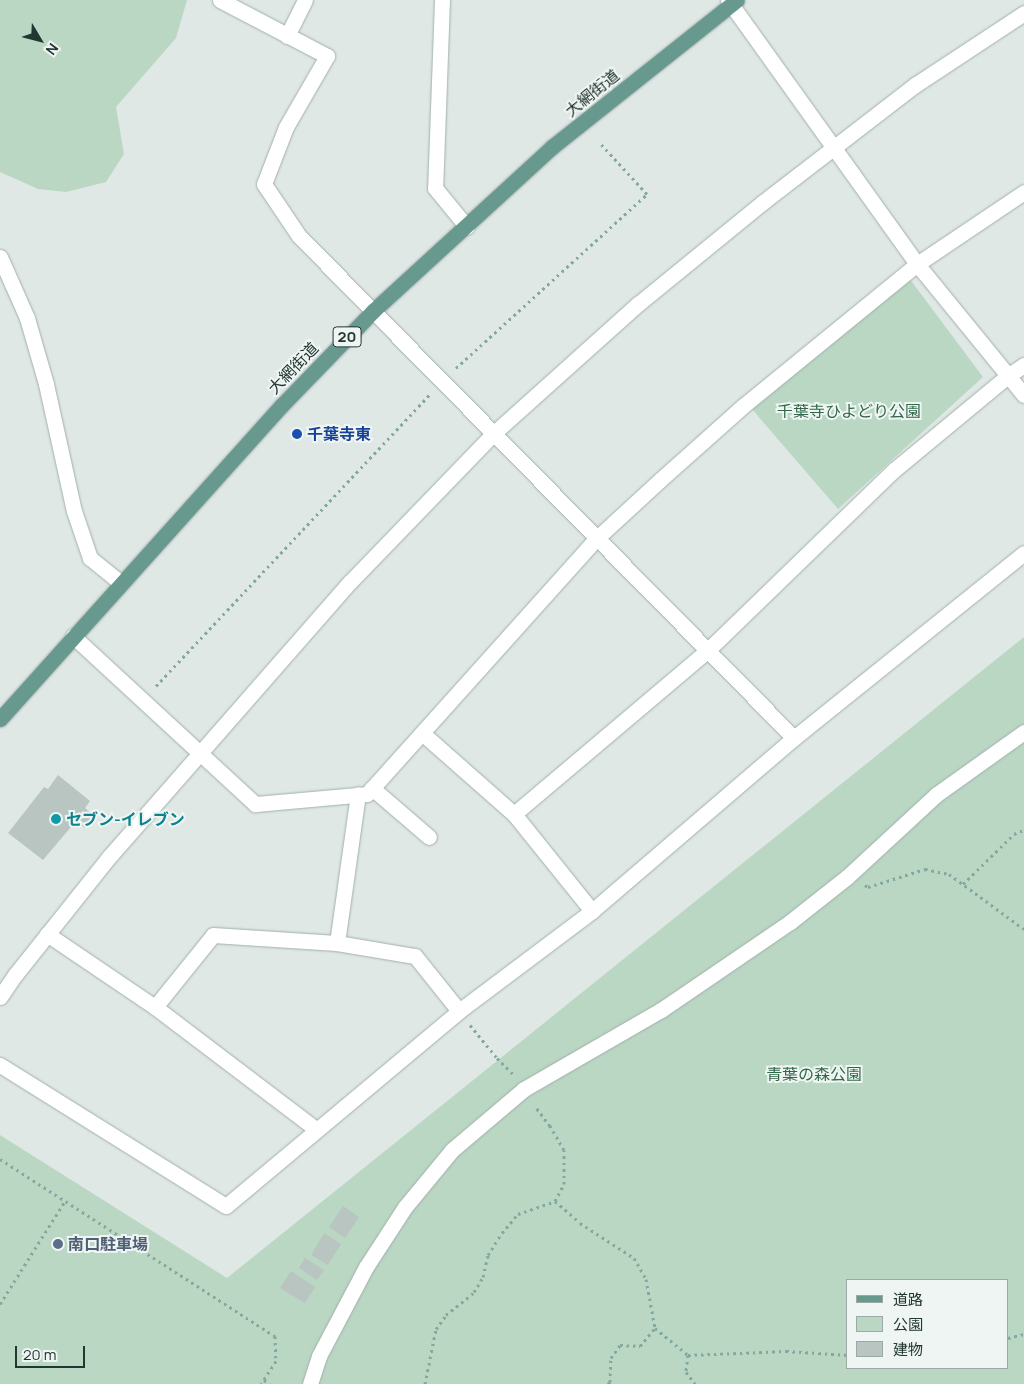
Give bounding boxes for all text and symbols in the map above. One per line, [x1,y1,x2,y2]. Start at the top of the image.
north arrow [15,15,65,65]
text: N [42,40,63,59]
street label: 大網街道 [561,65,623,121]
road number: 20 [332,324,362,350]
street label: 大網街道 [264,338,322,398]
park label: 千葉寺ひよどり公園 [777,401,921,421]
place label: 千葉寺東 [307,424,371,444]
marker: 千葉寺東 [291,428,303,440]
place label: セブン-イレブン [66,809,185,829]
marker: セブン-イレブン [50,813,62,825]
park label: 青葉の森公園 [766,1064,862,1084]
place label: 南口駐車場 [68,1234,148,1254]
marker: 南口駐車場 [52,1238,64,1250]
legend [846,1279,1009,1369]
text: 道路 [893,1289,923,1310]
text: 公園 [893,1314,923,1335]
scale bar [18,1336,88,1368]
text: 建物 [893,1339,923,1360]
text: 20 m [23,1344,56,1365]

